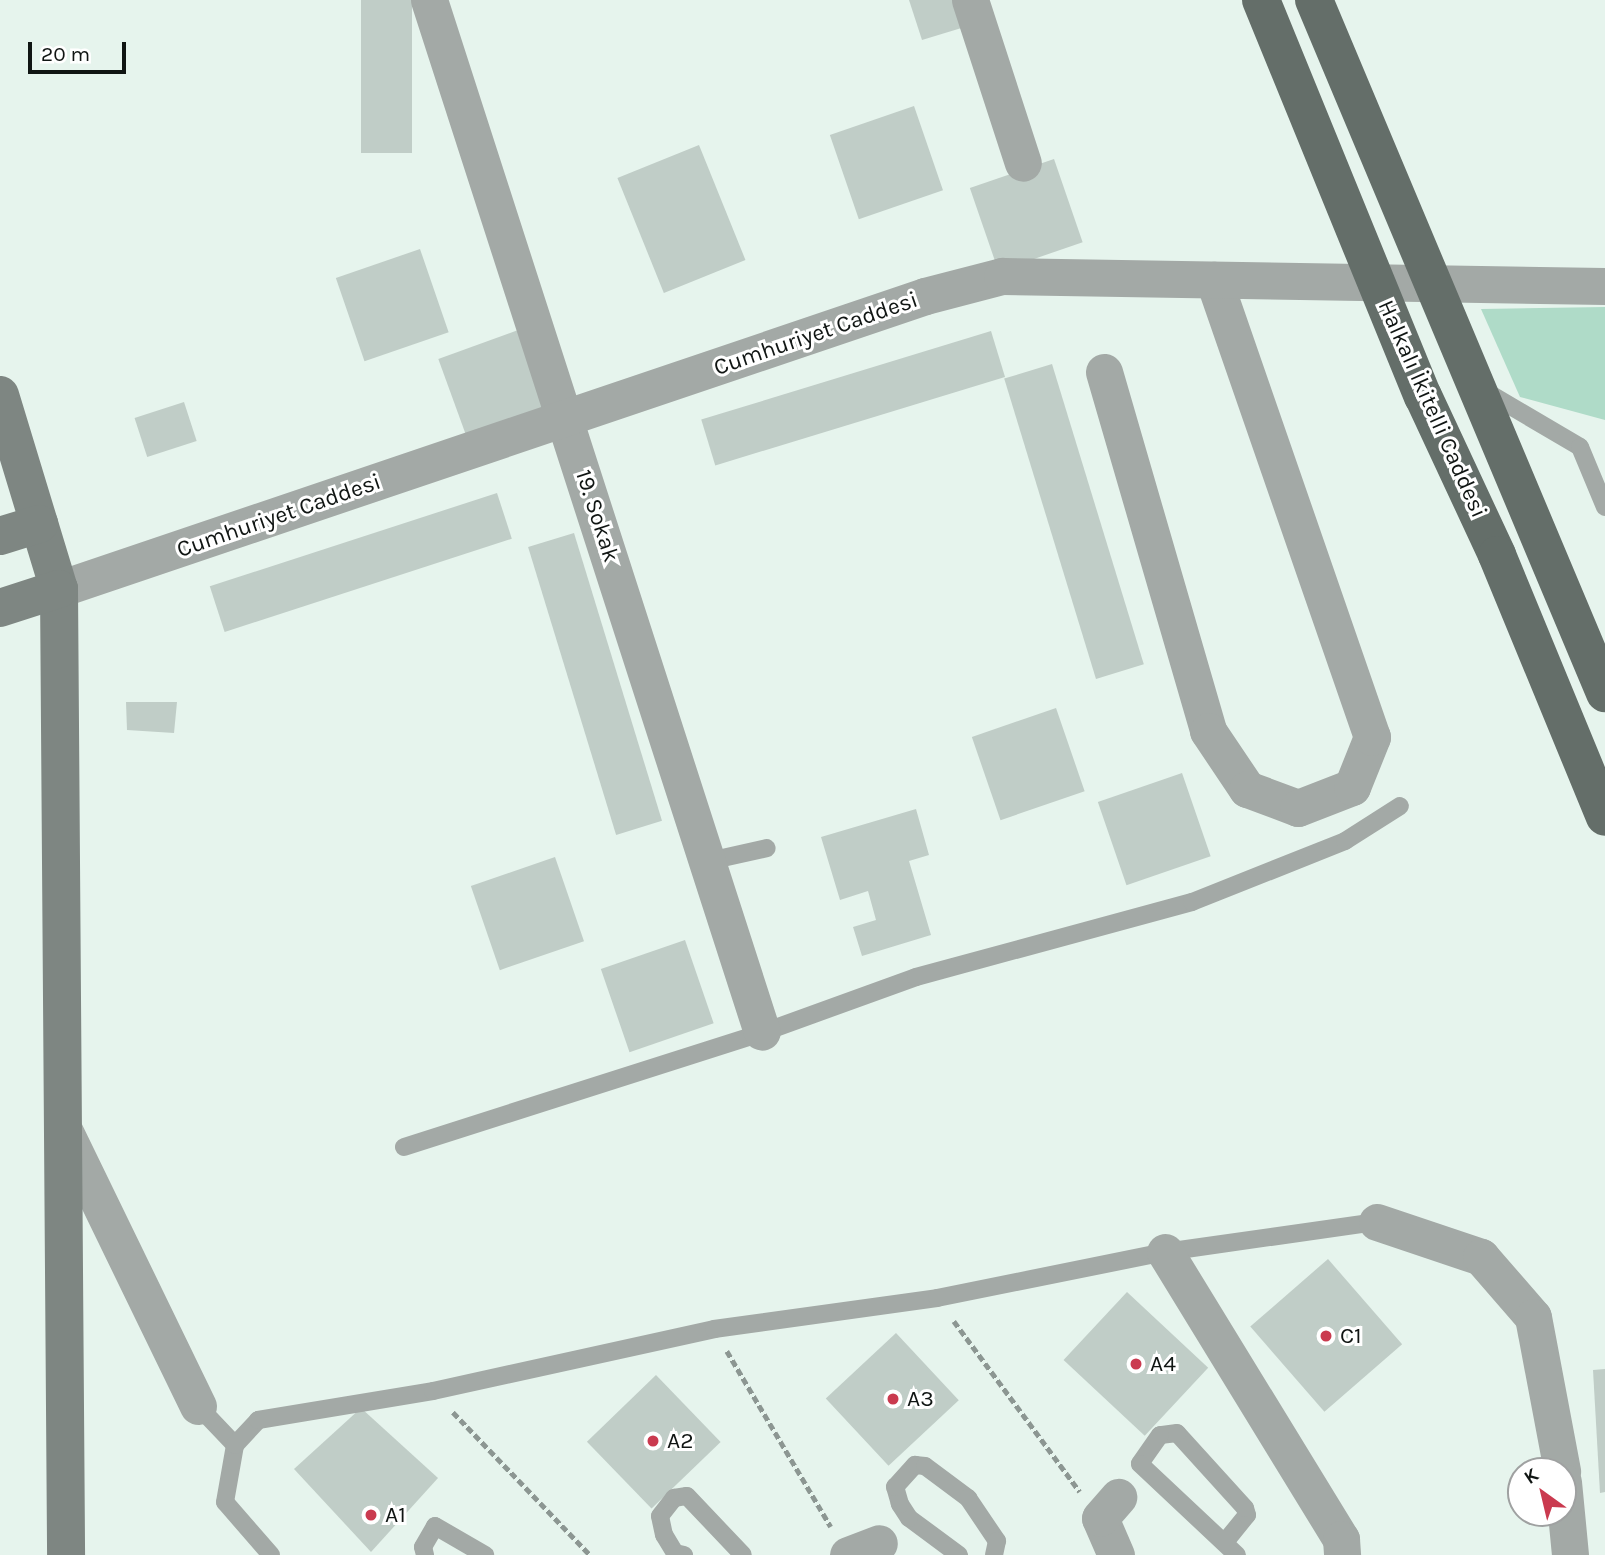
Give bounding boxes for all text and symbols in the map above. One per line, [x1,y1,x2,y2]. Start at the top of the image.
scale bar [32,28,130,72]
text: 20 m [41,42,90,66]
street label: Cumhuriyet Caddesi [710,286,922,382]
street label: Halkalı İkitelli Caddesi [1371,296,1493,522]
street label: 19. Sokak [569,466,625,566]
street label: Cumhuriyet Caddesi [173,468,385,564]
place label: C1 [1340,1322,1362,1350]
marker: C1 [1318,1328,1334,1344]
place label: A4 [1150,1350,1176,1378]
marker: A4 [1128,1356,1144,1372]
place label: A3 [907,1385,934,1413]
marker: A3 [885,1391,901,1407]
place label: A2 [667,1427,694,1455]
marker: A2 [645,1433,661,1449]
north arrow [1507,1457,1577,1527]
text: K [1520,1464,1543,1489]
place label: A1 [385,1501,406,1529]
marker: A1 [363,1507,379,1523]

